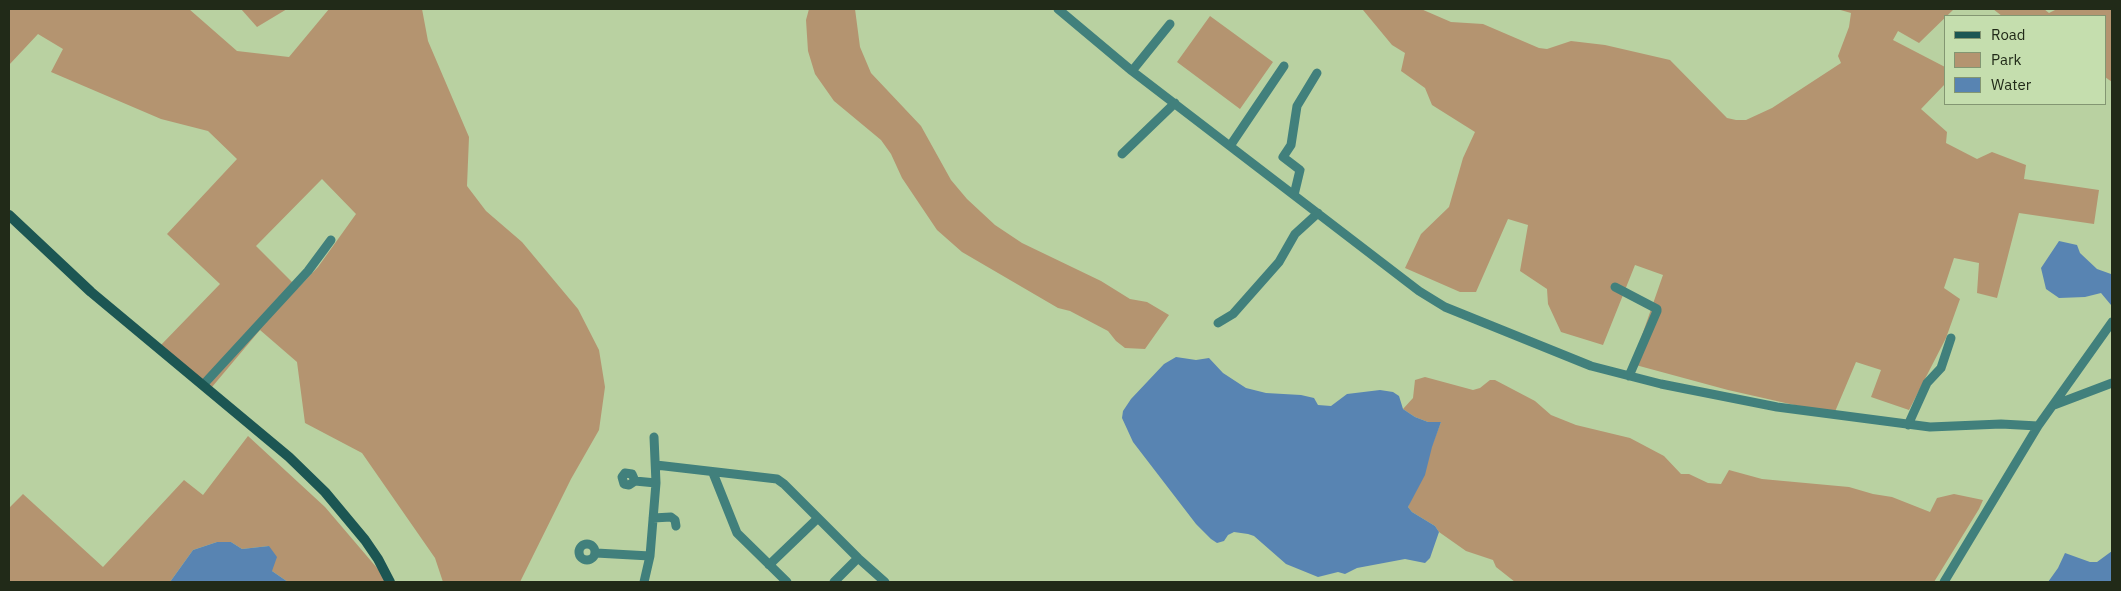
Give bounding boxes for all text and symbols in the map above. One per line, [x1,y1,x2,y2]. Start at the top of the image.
legend [1944,15,2106,105]
text: Road [1991,25,2026,44]
text: Park [1991,50,2021,69]
text: Water [1991,75,2031,94]

